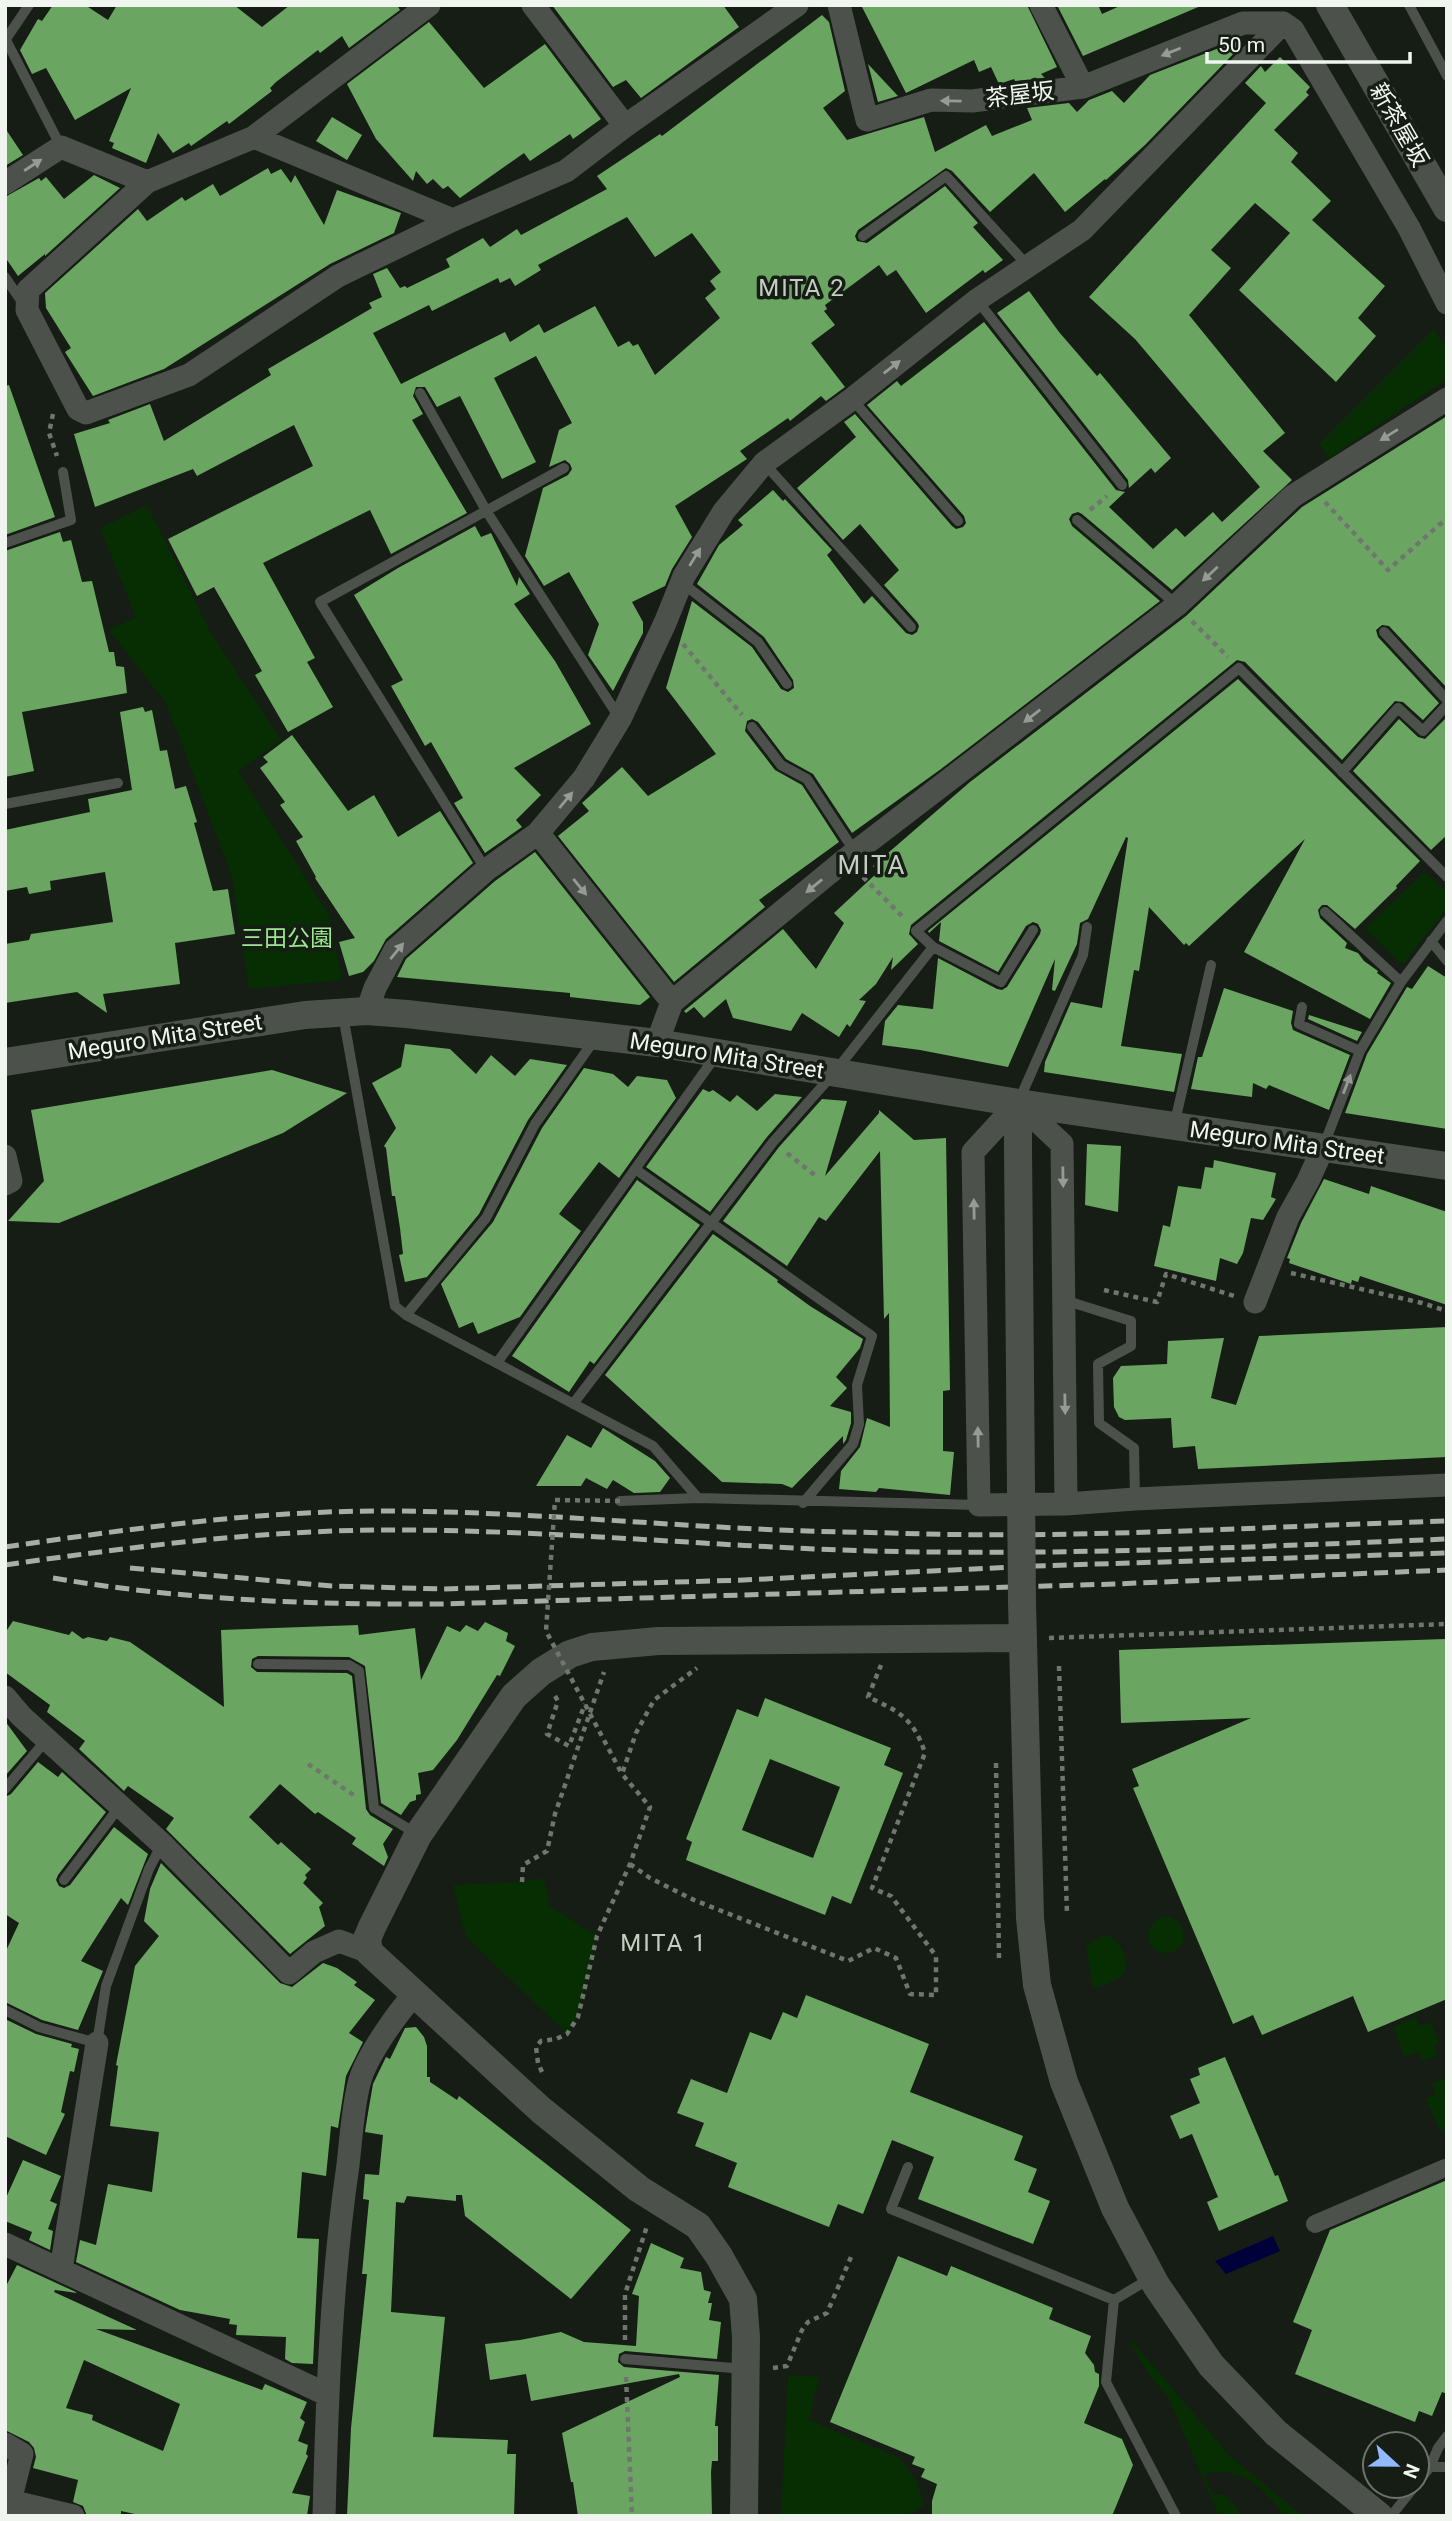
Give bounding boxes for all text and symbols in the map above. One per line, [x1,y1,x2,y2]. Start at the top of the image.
scale bar [1207,21,1410,65]
text: 50 m [1218,33,1265,57]
one-way arrow [1160,46,1181,57]
street label: 茶屋坂 [984,77,1056,113]
street label: 新茶屋坂 [1364,78,1434,172]
one-way arrow [940,95,962,107]
one-way arrow [23,158,43,171]
district label: MITA 2 [758,274,846,302]
one-way arrow [883,361,901,375]
one-way arrow [1379,429,1399,442]
one-way arrow [689,548,702,567]
one-way arrow [1202,565,1219,581]
one-way arrow [1024,708,1042,723]
one-way arrow [558,791,574,809]
district label: MITA [838,850,906,880]
one-way arrow [573,877,588,895]
one-way arrow [806,878,824,893]
park label: 三田公園 [241,925,333,952]
one-way arrow [389,942,404,959]
street label: Meguro Mita Street [66,1008,264,1066]
street label: Meguro Mita Street [628,1027,826,1085]
one-way arrow [1342,1074,1353,1095]
street label: Meguro Mita Street [1188,1116,1386,1170]
one-way arrow [1057,1166,1069,1188]
one-way arrow [968,1198,980,1220]
one-way arrow [1059,1394,1071,1416]
one-way arrow [972,1426,983,1448]
district label: MITA 1 [620,1929,708,1957]
north arrow [1361,2430,1431,2500]
text: N [1398,2461,1424,2482]

